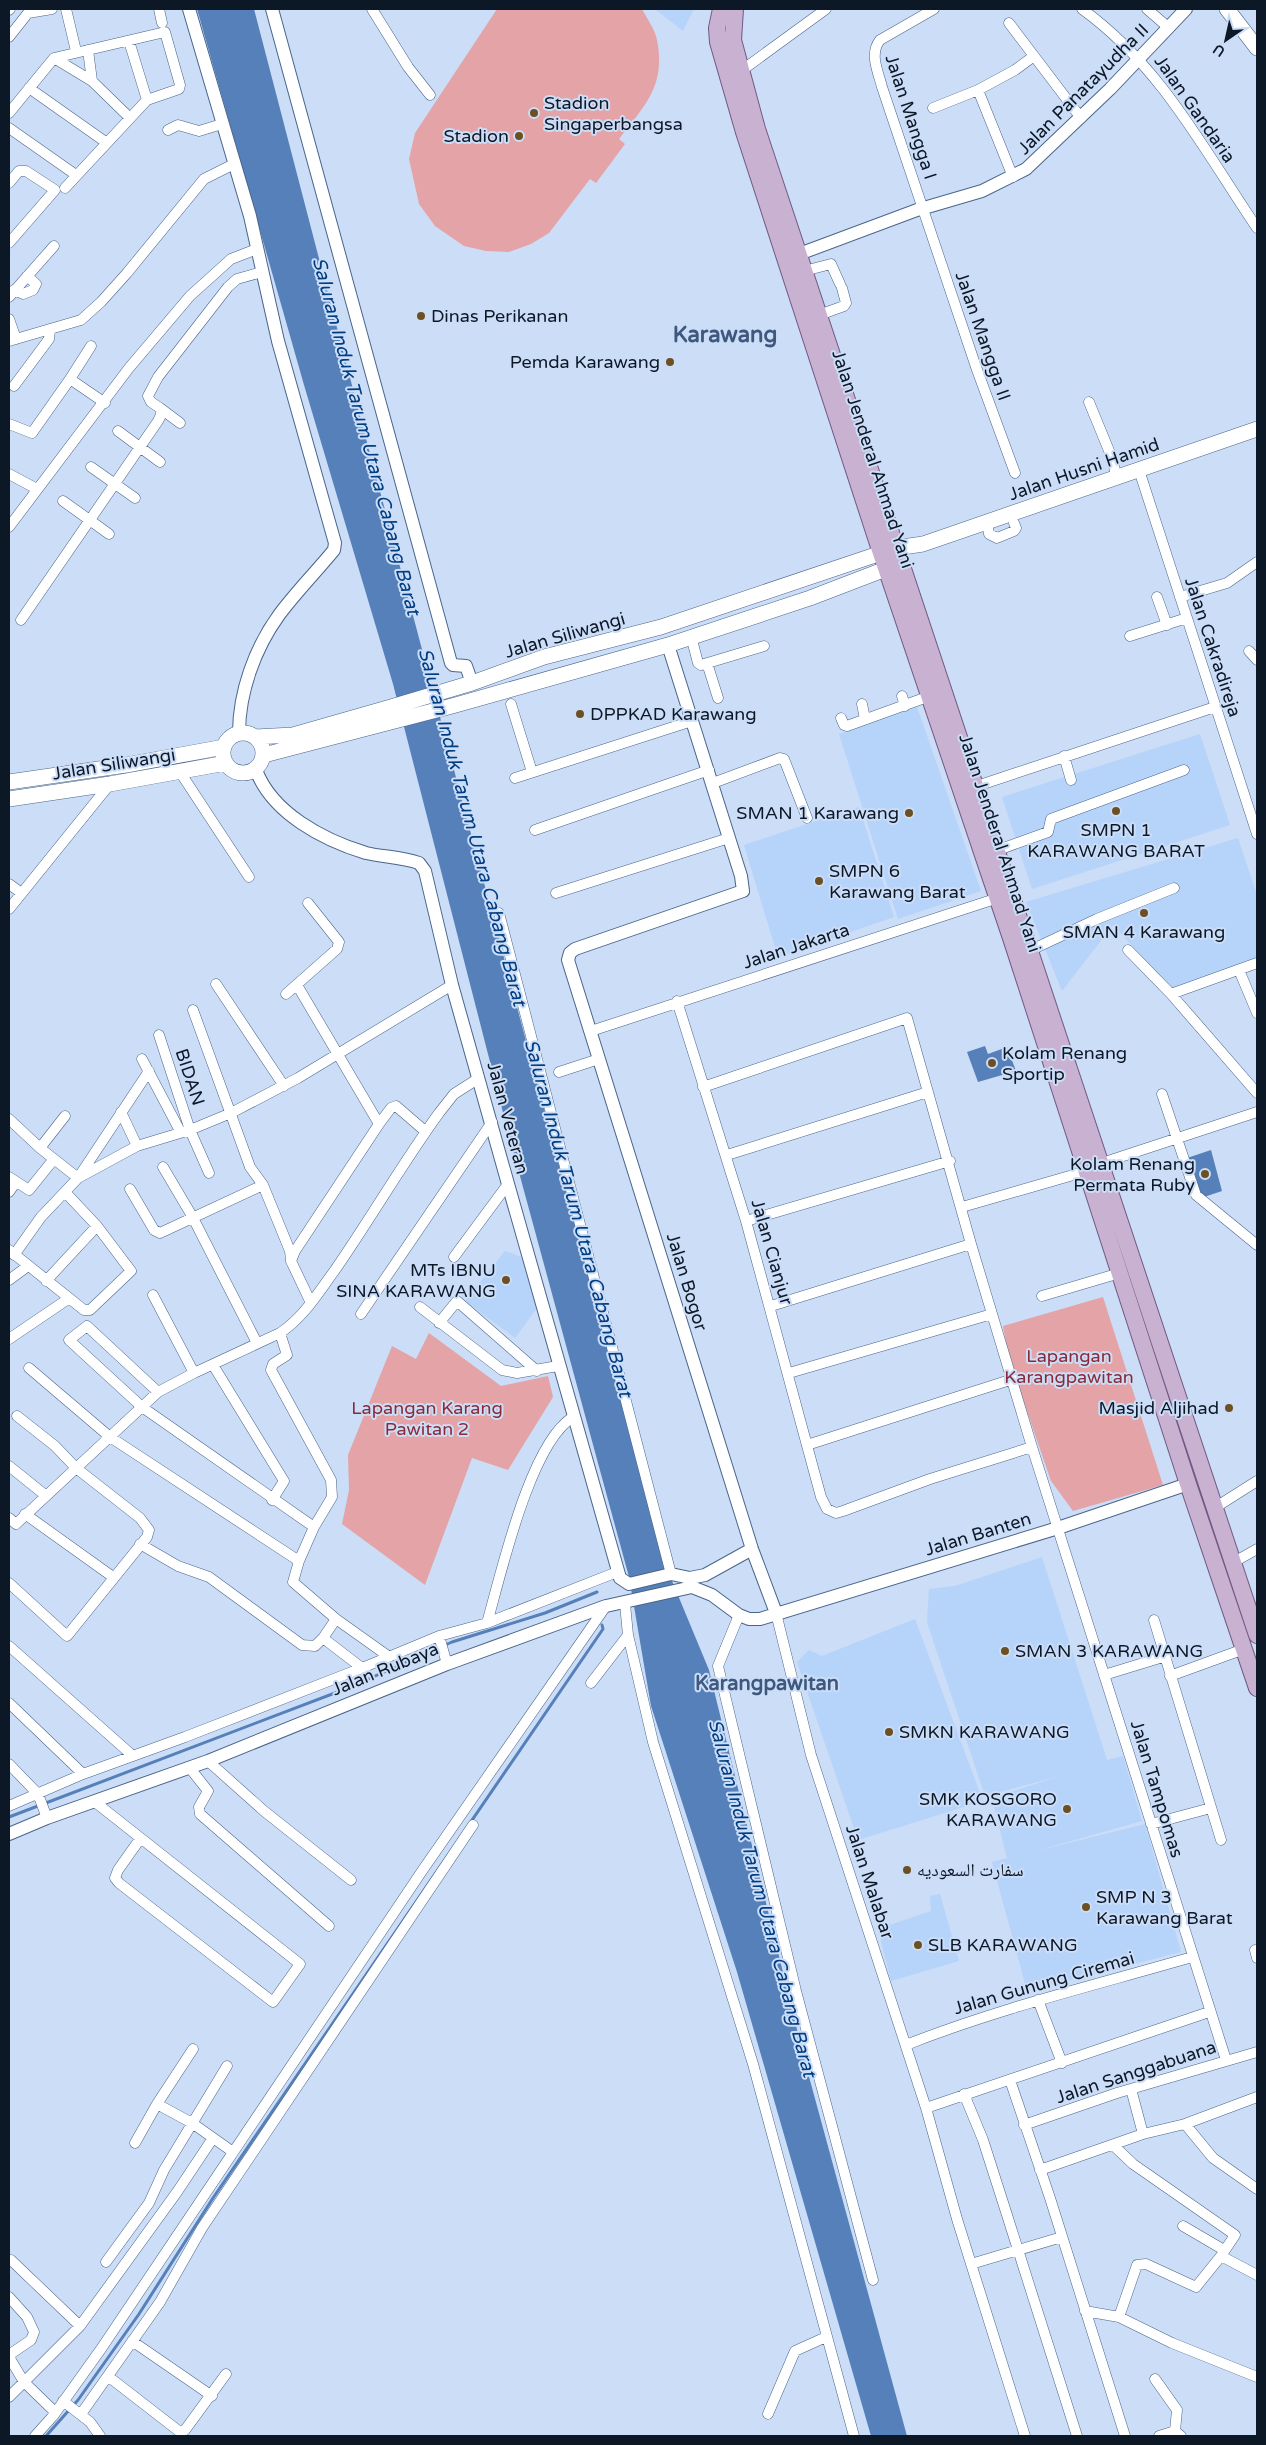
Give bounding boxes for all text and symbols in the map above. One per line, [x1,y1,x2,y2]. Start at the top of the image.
north arrow [1201,15,1251,65]
street label: Jalan Panatayudha II [1013,19,1153,159]
text: U [1210,40,1228,60]
street label: Jalan Gandaria [1150,51,1240,167]
street label: Jalan Mangga I [880,52,942,182]
place label: Stadion Singaperbangsa [544,92,683,135]
marker: Stadion Singaperbangsa [528,107,540,119]
place label: Stadion [444,125,509,147]
marker: Stadion [513,130,525,142]
water label: Saluran Induk Tarum Utara Cabang Barat [308,255,425,620]
street label: Jalan Mangga II [951,269,1015,403]
place label: Dinas Perikanan [431,305,568,327]
marker: Dinas Perikanan [415,310,427,322]
district label: Karawang [673,322,777,348]
street label: Jalan Jenderal Ahmad Yani [827,347,919,571]
place label: Pemda Karawang [510,351,660,373]
marker: Pemda Karawang [664,356,676,368]
street label: Jalan Husni Hamid [1006,433,1162,505]
street label: Jalan Cakradireja [1180,574,1246,720]
street label: Jalan Siliwangi [502,607,628,663]
water label: Saluran Induk Tarum Utara Cabang Barat [414,646,531,1011]
place label: DPPKAD Karawang [590,703,757,725]
marker: DPPKAD Karawang [574,708,586,720]
street label: Jalan Jenderal Ahmad Yani [954,731,1046,955]
street label: Jalan Siliwangi [51,743,177,785]
place label: SMAN 1 Karawang [736,802,899,824]
marker: SMPN 1 KARAWANG BARAT [1110,805,1122,817]
marker: SMAN 1 Karawang [903,807,915,819]
place label: SMPN 1 KARAWANG BARAT [1027,819,1205,862]
place label: SMPN 6 Karawang Barat [829,860,966,903]
marker: SMPN 6 Karawang Barat [813,875,825,887]
marker: SMAN 4 Karawang [1138,907,1150,919]
street label: Jalan Jakarta [740,918,852,974]
place label: SMAN 4 Karawang [1063,921,1225,943]
water label: Saluran Induk Tarum Utara Cabang Barat [520,1037,637,1402]
place label: Kolam Renang Sportip [1002,1042,1127,1085]
street label: BIDAN [170,1046,210,1108]
marker: Kolam Renang Sportip [986,1057,998,1069]
street label: Jalan Veteran [482,1059,534,1177]
place label: Kolam Renang Permata Ruby [1070,1153,1195,1196]
marker: Kolam Renang Permata Ruby [1199,1168,1211,1180]
street label: Jalan Cianjur [746,1196,798,1308]
street label: Jalan Bogor [662,1230,712,1334]
place label: MTs IBNU SINA KARAWANG [336,1259,496,1302]
marker: MTs IBNU SINA KARAWANG [500,1274,512,1286]
park label: Lapangan Karangpawitan [1004,1345,1134,1388]
park label: Lapangan Karang Pawitan 2 [351,1397,503,1440]
place label: Masjid Aljihad [1098,1397,1219,1419]
marker: Masjid Aljihad [1223,1402,1235,1414]
street label: Jalan Banten [922,1507,1034,1561]
street label: Jalan Rubaya [328,1638,442,1700]
place label: SMAN 3 KARAWANG [1015,1640,1203,1662]
marker: SMAN 3 KARAWANG [999,1645,1011,1657]
district label: Karangpawitan [695,1672,839,1696]
water label: Saluran Induk Tarum Utara Cabang Barat [704,1717,821,2082]
street label: Jalan Tampomas [1126,1718,1188,1860]
place label: SMKN KARAWANG [899,1721,1070,1743]
marker: SMKN KARAWANG [883,1726,895,1738]
place label: SMK KOSGORO KARAWANG [919,1788,1057,1831]
marker: SMK KOSGORO KARAWANG [1061,1803,1073,1815]
street label: Jalan Malabar [841,1822,899,1942]
place label: سفارت السعوديه [917,1859,1024,1881]
marker: سفارت السعوديه [901,1864,913,1876]
place label: SMP N 3 Karawang Barat [1096,1886,1233,1929]
marker: SMP N 3 Karawang Barat [1080,1901,1092,1913]
place label: SLB KARAWANG [928,1934,1078,1956]
marker: SLB KARAWANG [912,1939,924,1951]
street label: Jalan Gunung Ciremai [951,1947,1137,2019]
street label: Jalan Sanggabuana [1053,2036,1219,2108]

